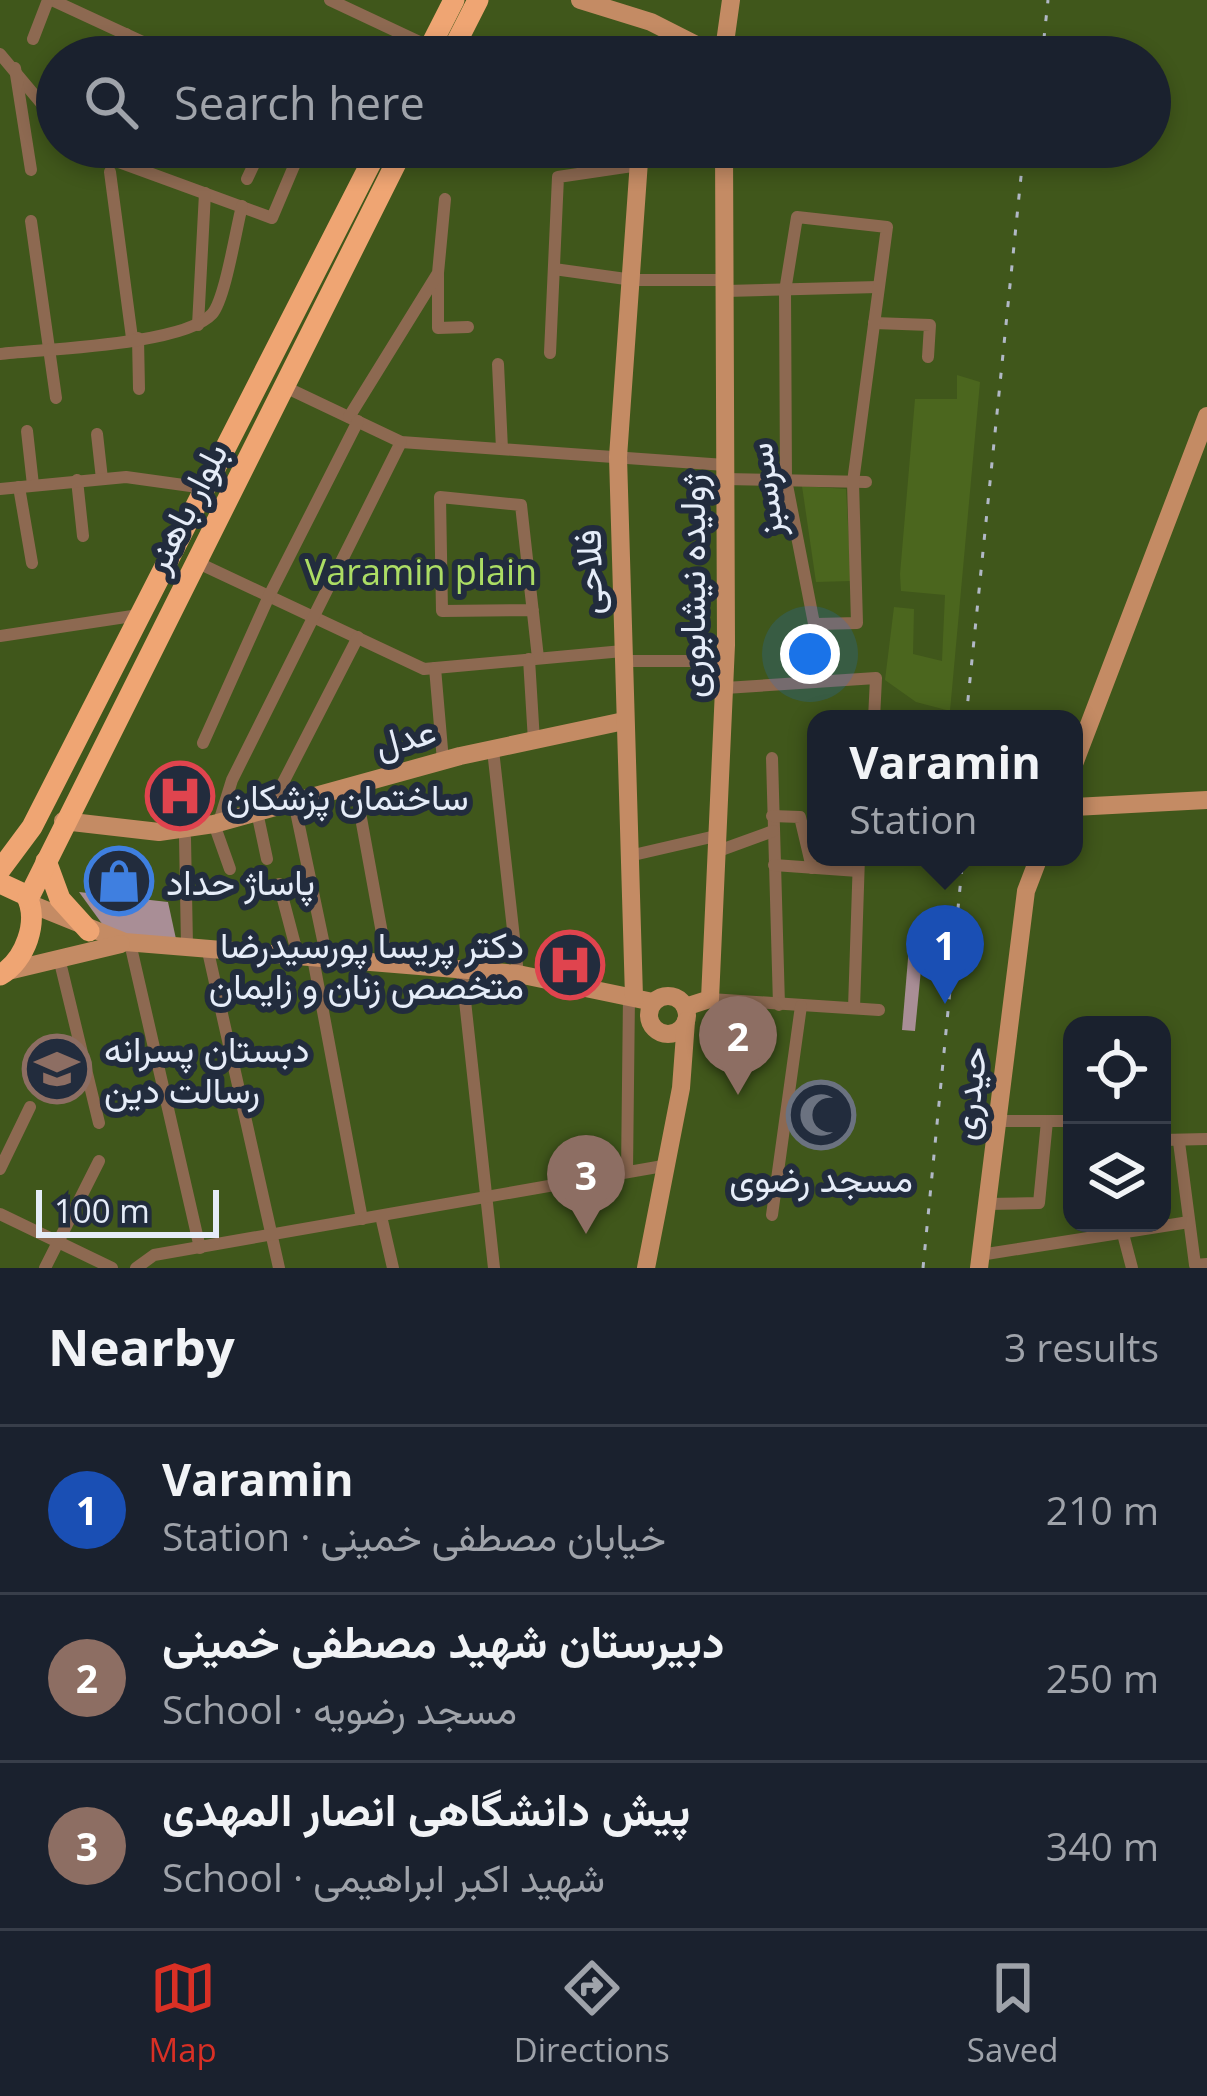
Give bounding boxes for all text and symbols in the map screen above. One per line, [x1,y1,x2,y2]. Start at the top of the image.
search box [36,36,1171,168]
icon: search [78,69,144,135]
text: Search here [174,72,425,133]
street label: بلوار باهنر [131,434,238,581]
street label: سرسبز [734,440,794,541]
street label: ژولیده نیشابوری [667,473,716,698]
street label: فلاحی [563,529,613,615]
park label: Varamin plain [305,547,537,596]
your location [780,624,840,684]
street label: عدل [369,705,441,769]
popup [807,710,1083,866]
text: Varamin [849,731,1041,792]
hospital icon: ساختمان پزشکان [145,761,215,831]
place label: ساختمان پزشکان [226,772,469,822]
text: Station [849,792,977,845]
shop icon: پاساژ حداد [84,846,154,916]
place label: پاساژ حداد [166,857,315,907]
pin: 1 [906,905,984,1004]
place label: دکتر پریسا پورسیدرضا متخصص زنان و زایمان [209,920,524,1010]
hospital icon: دکتر پریسا پورسیدرضا متخصص زنان و زایمان [535,930,605,1000]
pin: 2 [699,996,777,1095]
map controls [1063,1016,1171,1232]
button: locate [1063,1016,1171,1124]
place label: دبستان پسرانه رسالت دین [104,1024,310,1114]
school or university icon: دبستان پسرانه رسالت دین [22,1034,92,1104]
street label: حیدری [938,1043,998,1143]
mosque icon: مسجد رضوی [786,1080,856,1150]
button: layers [1063,1124,1171,1232]
pin: 3 [547,1135,625,1234]
place label: مسجد رضوی [729,1154,913,1203]
scale bar [36,1184,219,1237]
text: 100 m [54,1188,150,1233]
text: Nearby [48,1311,235,1381]
text: 3 results [1004,1320,1159,1373]
text: Varamin [162,1448,354,1509]
text: 1 [76,1483,98,1536]
text: 210 m [1046,1483,1159,1536]
text: Station · خیابان مصطفی خمینی [162,1509,666,1562]
text: دبیرستان شهید مصطفی خمینی [162,1610,724,1671]
text: 2 [76,1651,98,1704]
text: 250 m [1046,1651,1159,1704]
text: School · مسجد رضویه [162,1682,517,1735]
text: پیش دانشگاهی انصار المهدی [162,1778,690,1839]
text: 3 [76,1819,98,1872]
text: 340 m [1046,1819,1159,1872]
text: School · شهید اکبر ابراهیمی [162,1850,605,1903]
tab: Map [149,1955,217,2072]
tab: Directions [514,1955,670,2072]
tab: Saved [967,1955,1058,2072]

